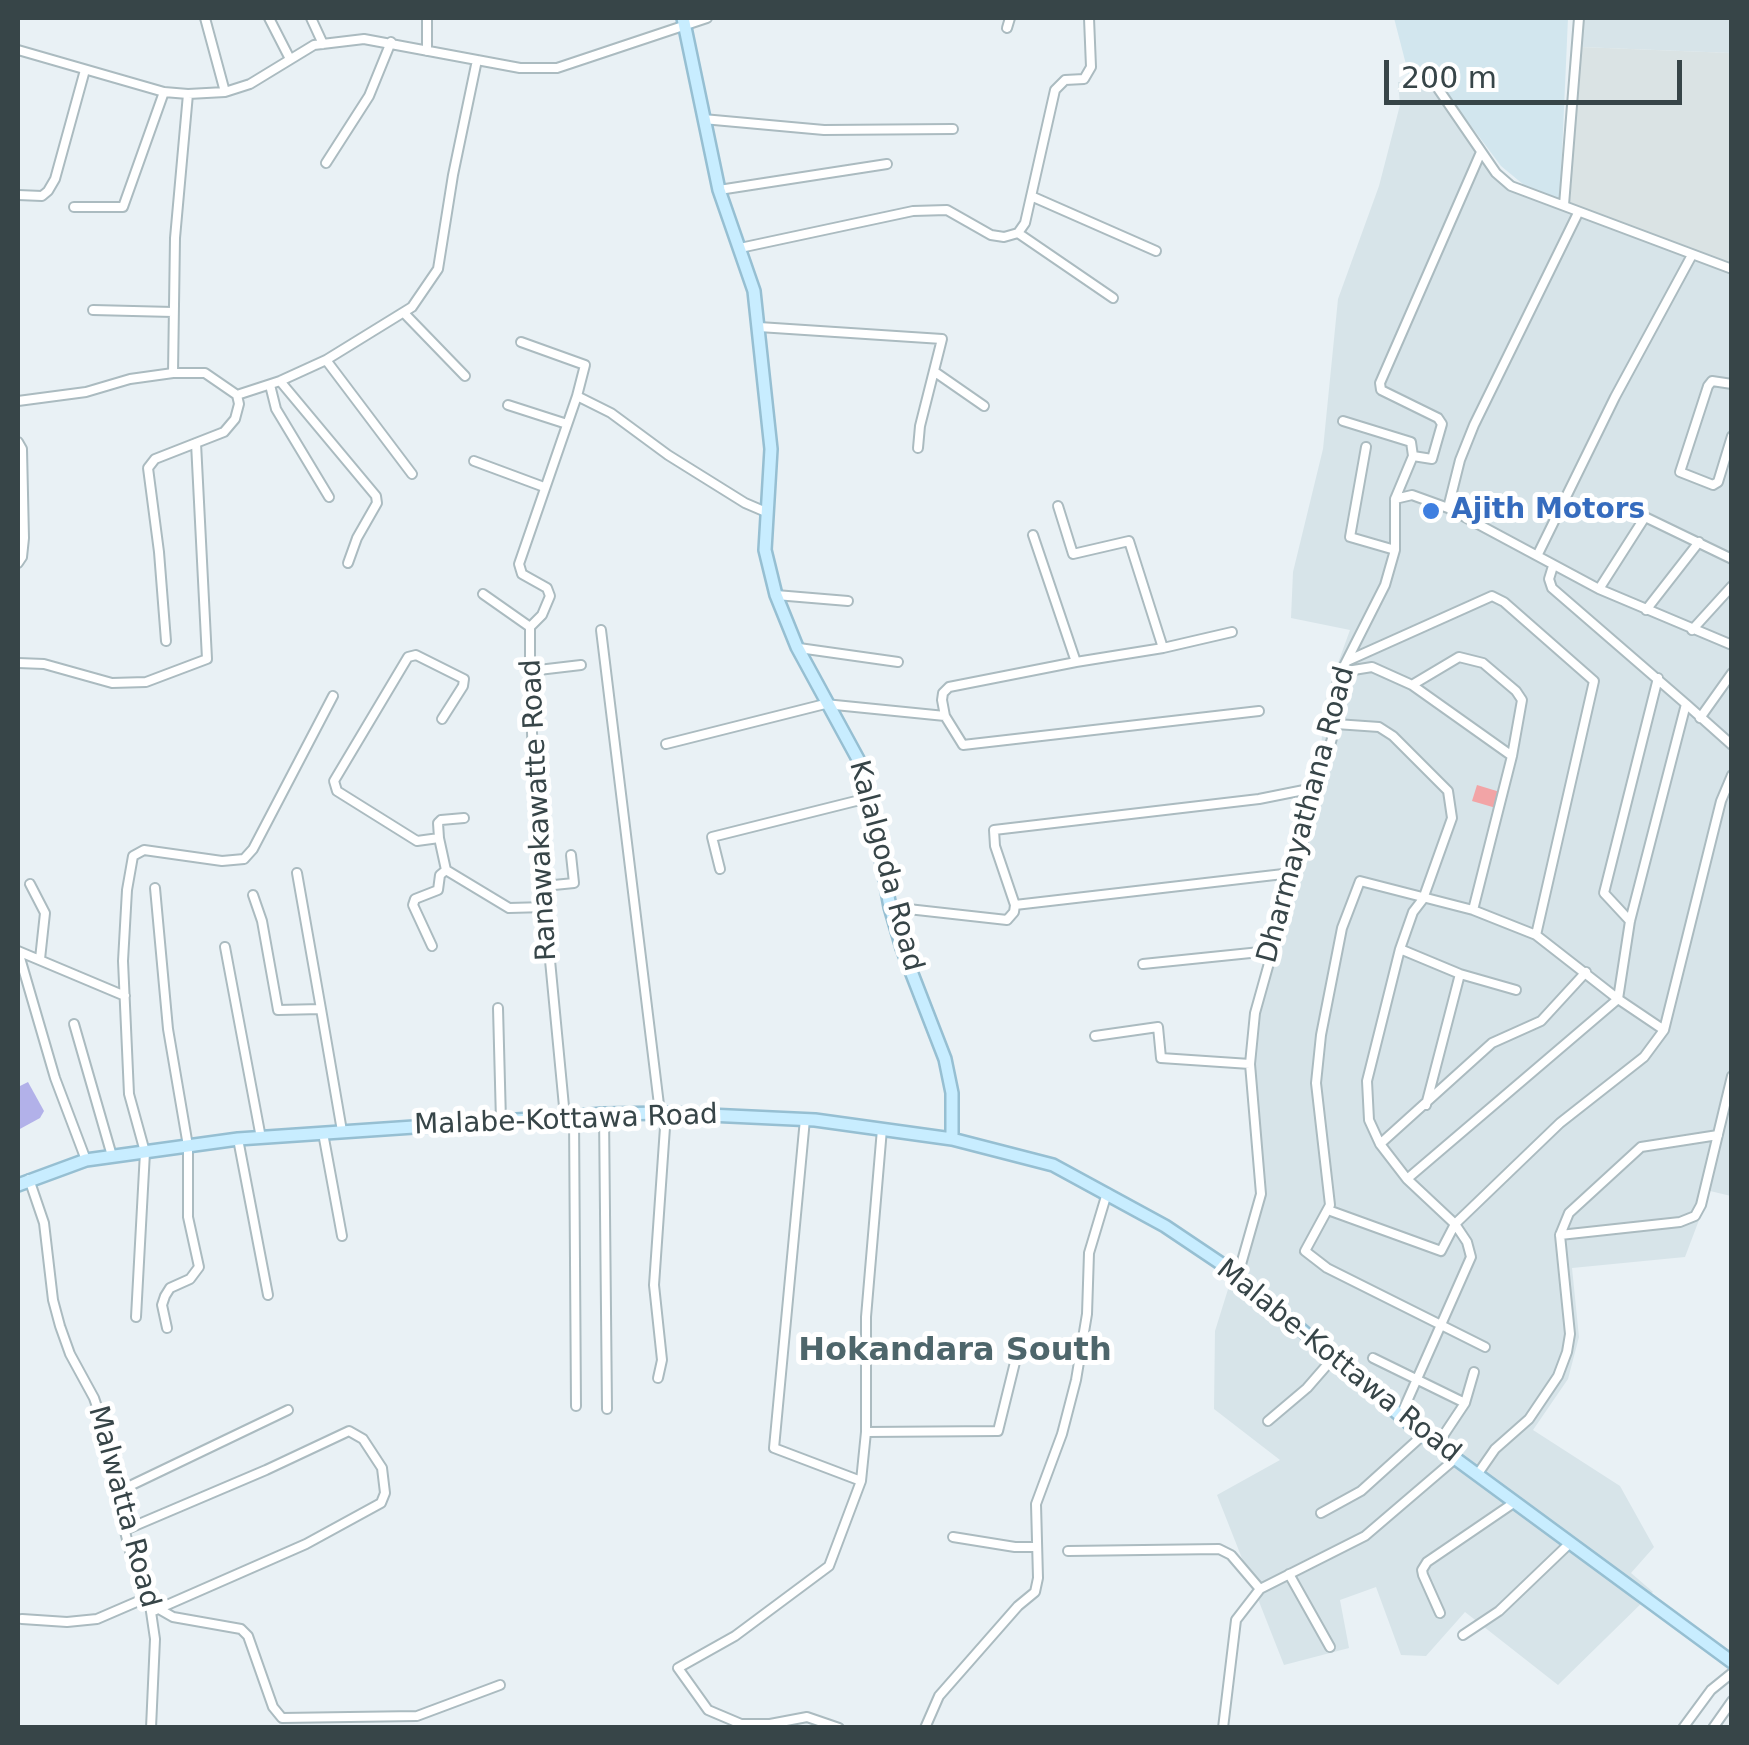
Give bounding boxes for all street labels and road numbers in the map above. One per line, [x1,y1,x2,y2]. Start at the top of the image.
street label: Ranawakawatte Road [515,658,565,962]
street label: Dharmayathana Road [1251,663,1363,967]
street label: Kalalgoda Road [841,757,929,975]
street label: Malabe-Kottawa Road [414,1099,718,1143]
street label: Malabe-Kottawa Road [1209,1253,1467,1471]
street label: Malwatta Road [80,1402,166,1612]

